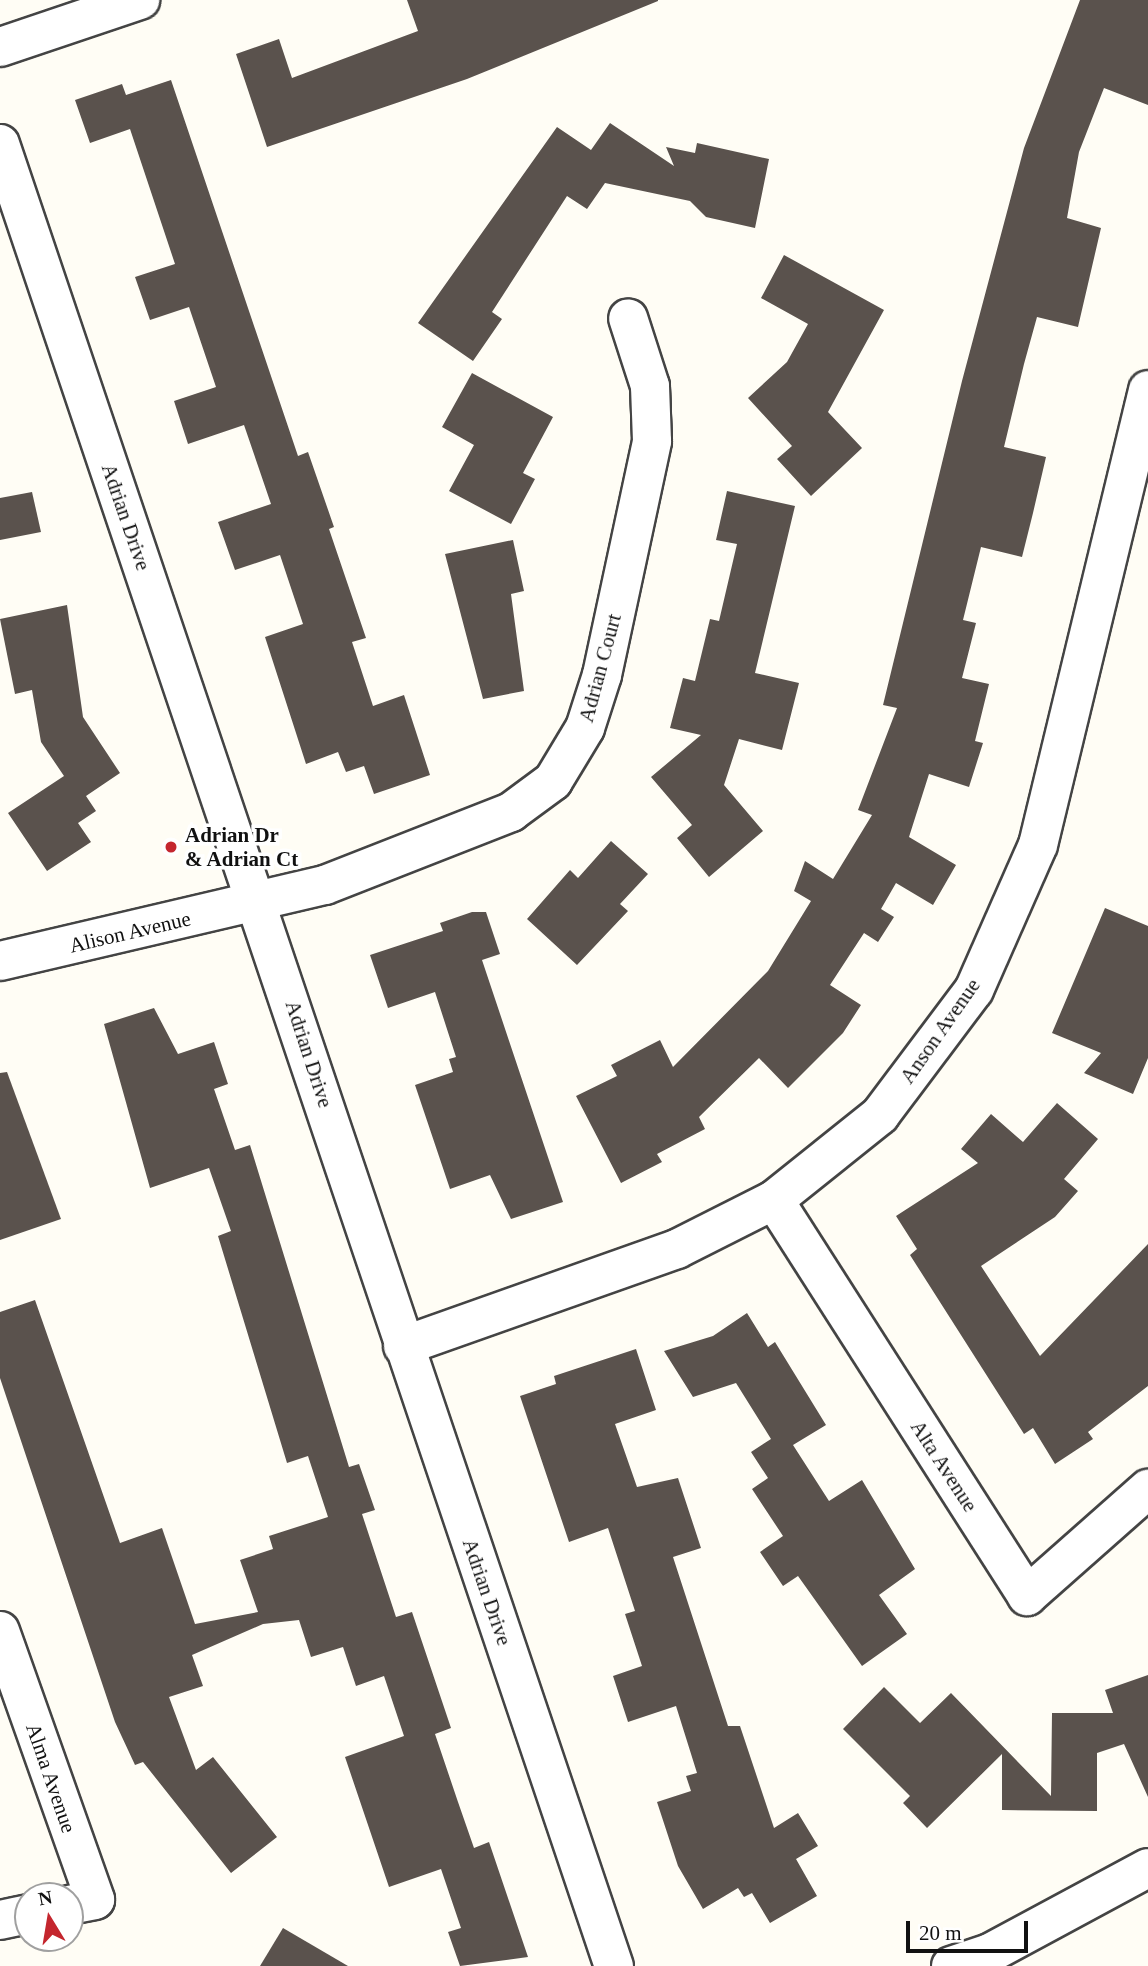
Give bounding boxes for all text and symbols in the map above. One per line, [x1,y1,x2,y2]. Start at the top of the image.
street label: Adrian Drive [96,460,156,574]
street label: Adrian Court [573,611,627,725]
place label: Adrian Dr & Adrian Ct [185,822,299,872]
marker: Adrian Dr & Adrian Ct [163,839,179,855]
street label: Alison Avenue [66,906,194,958]
street label: Anson Avenue [894,973,986,1089]
street label: Adrian Drive [280,997,338,1111]
street label: Alta Avenue [905,1415,983,1517]
street label: Adrian Drive [457,1535,517,1649]
street label: Alma Avenue [20,1719,82,1837]
north arrow [14,1882,84,1952]
text: N [37,1886,54,1909]
scale bar [910,1906,1032,1950]
text: 20 m [919,1921,962,1945]

